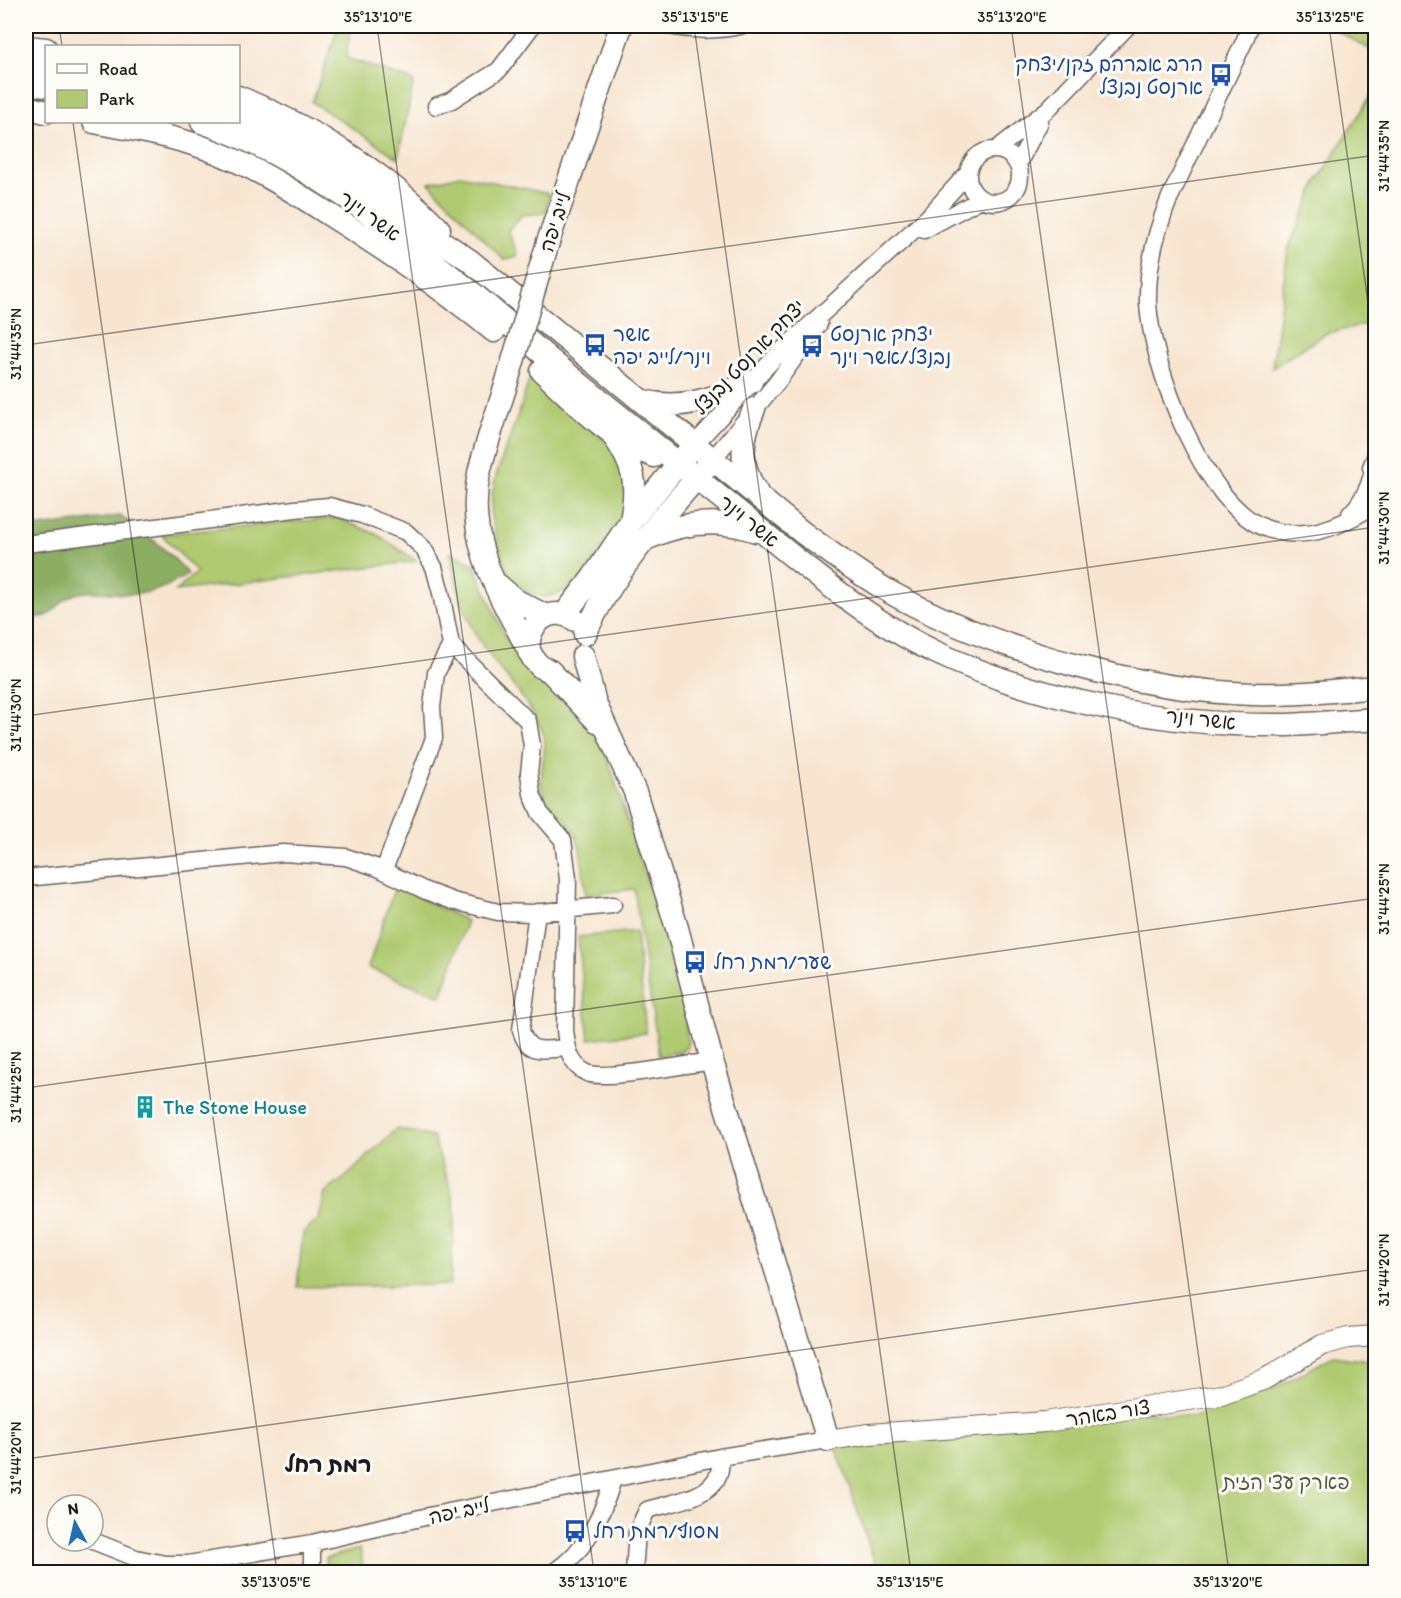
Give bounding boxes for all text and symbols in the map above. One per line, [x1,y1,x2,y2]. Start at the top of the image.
text: 35°13'10"E [344,8,412,26]
text: 35°13'15"E [662,8,729,26]
text: 35°13'20"E [977,8,1047,26]
text: 35°13'25"E [1296,8,1364,26]
legend [45,45,240,123]
place label: הרב אברהם זקן/יצחק ארנסט נבנצל [1015,52,1203,99]
text: Road [99,58,138,80]
bus stop icon: הרב אברהם זקן/יצחק ארנסט נבנצל [1208,62,1234,88]
text: Park [99,88,134,110]
text: 31°44'35"N [1375,120,1393,192]
street label: אשר וינר [335,186,405,246]
street label: לייב יפה [534,188,576,255]
street label: יצחק ארנסט נבנצל [688,295,810,419]
text: 31°44'35"N [7,308,25,380]
place label: אשר וינר/לייב יפה [613,322,711,369]
place label: יצחק ארנסט נבנצל/אשר וינר [830,322,951,369]
bus stop icon: אשר וינר/לייב יפה [582,332,608,358]
bus stop icon: יצחק ארנסט נבנצל/אשר וינר [799,333,825,359]
street label: אשר וינר [714,490,784,552]
text: 31°44'30"N [1375,491,1393,565]
text: 31°44'30"N [7,678,25,752]
street label: אשר וינר [1165,703,1237,735]
text: 31°44'25"N [1375,863,1393,935]
bus stop icon: שער/רמת רחל [682,949,708,975]
place label: שער/רמת רחל [713,950,831,974]
text: 31°44'25"N [7,1051,25,1123]
building icon: The Stone House [132,1094,158,1120]
place label: The Stone House [163,1095,307,1119]
text: 31°44'20"N [1375,1233,1393,1307]
street label: צור באהר [1064,1395,1152,1431]
text: 31°44'20"N [7,1421,25,1495]
district label: רמת רחל [284,1451,372,1478]
park label: פארק עצי הזית [1222,1470,1349,1494]
north arrow [45,1493,105,1553]
street label: לייב יפה [426,1493,493,1529]
text: N [66,1498,80,1519]
bus stop icon: מסוף/רמת רחל [562,1518,588,1544]
place label: מסוף/רמת רחל [593,1519,720,1543]
text: 35°13'05"E [241,1573,311,1591]
text: 35°13'10"E [559,1573,627,1591]
text: 35°13'15"E [877,1573,944,1591]
text: 35°13'20"E [1193,1573,1263,1591]

